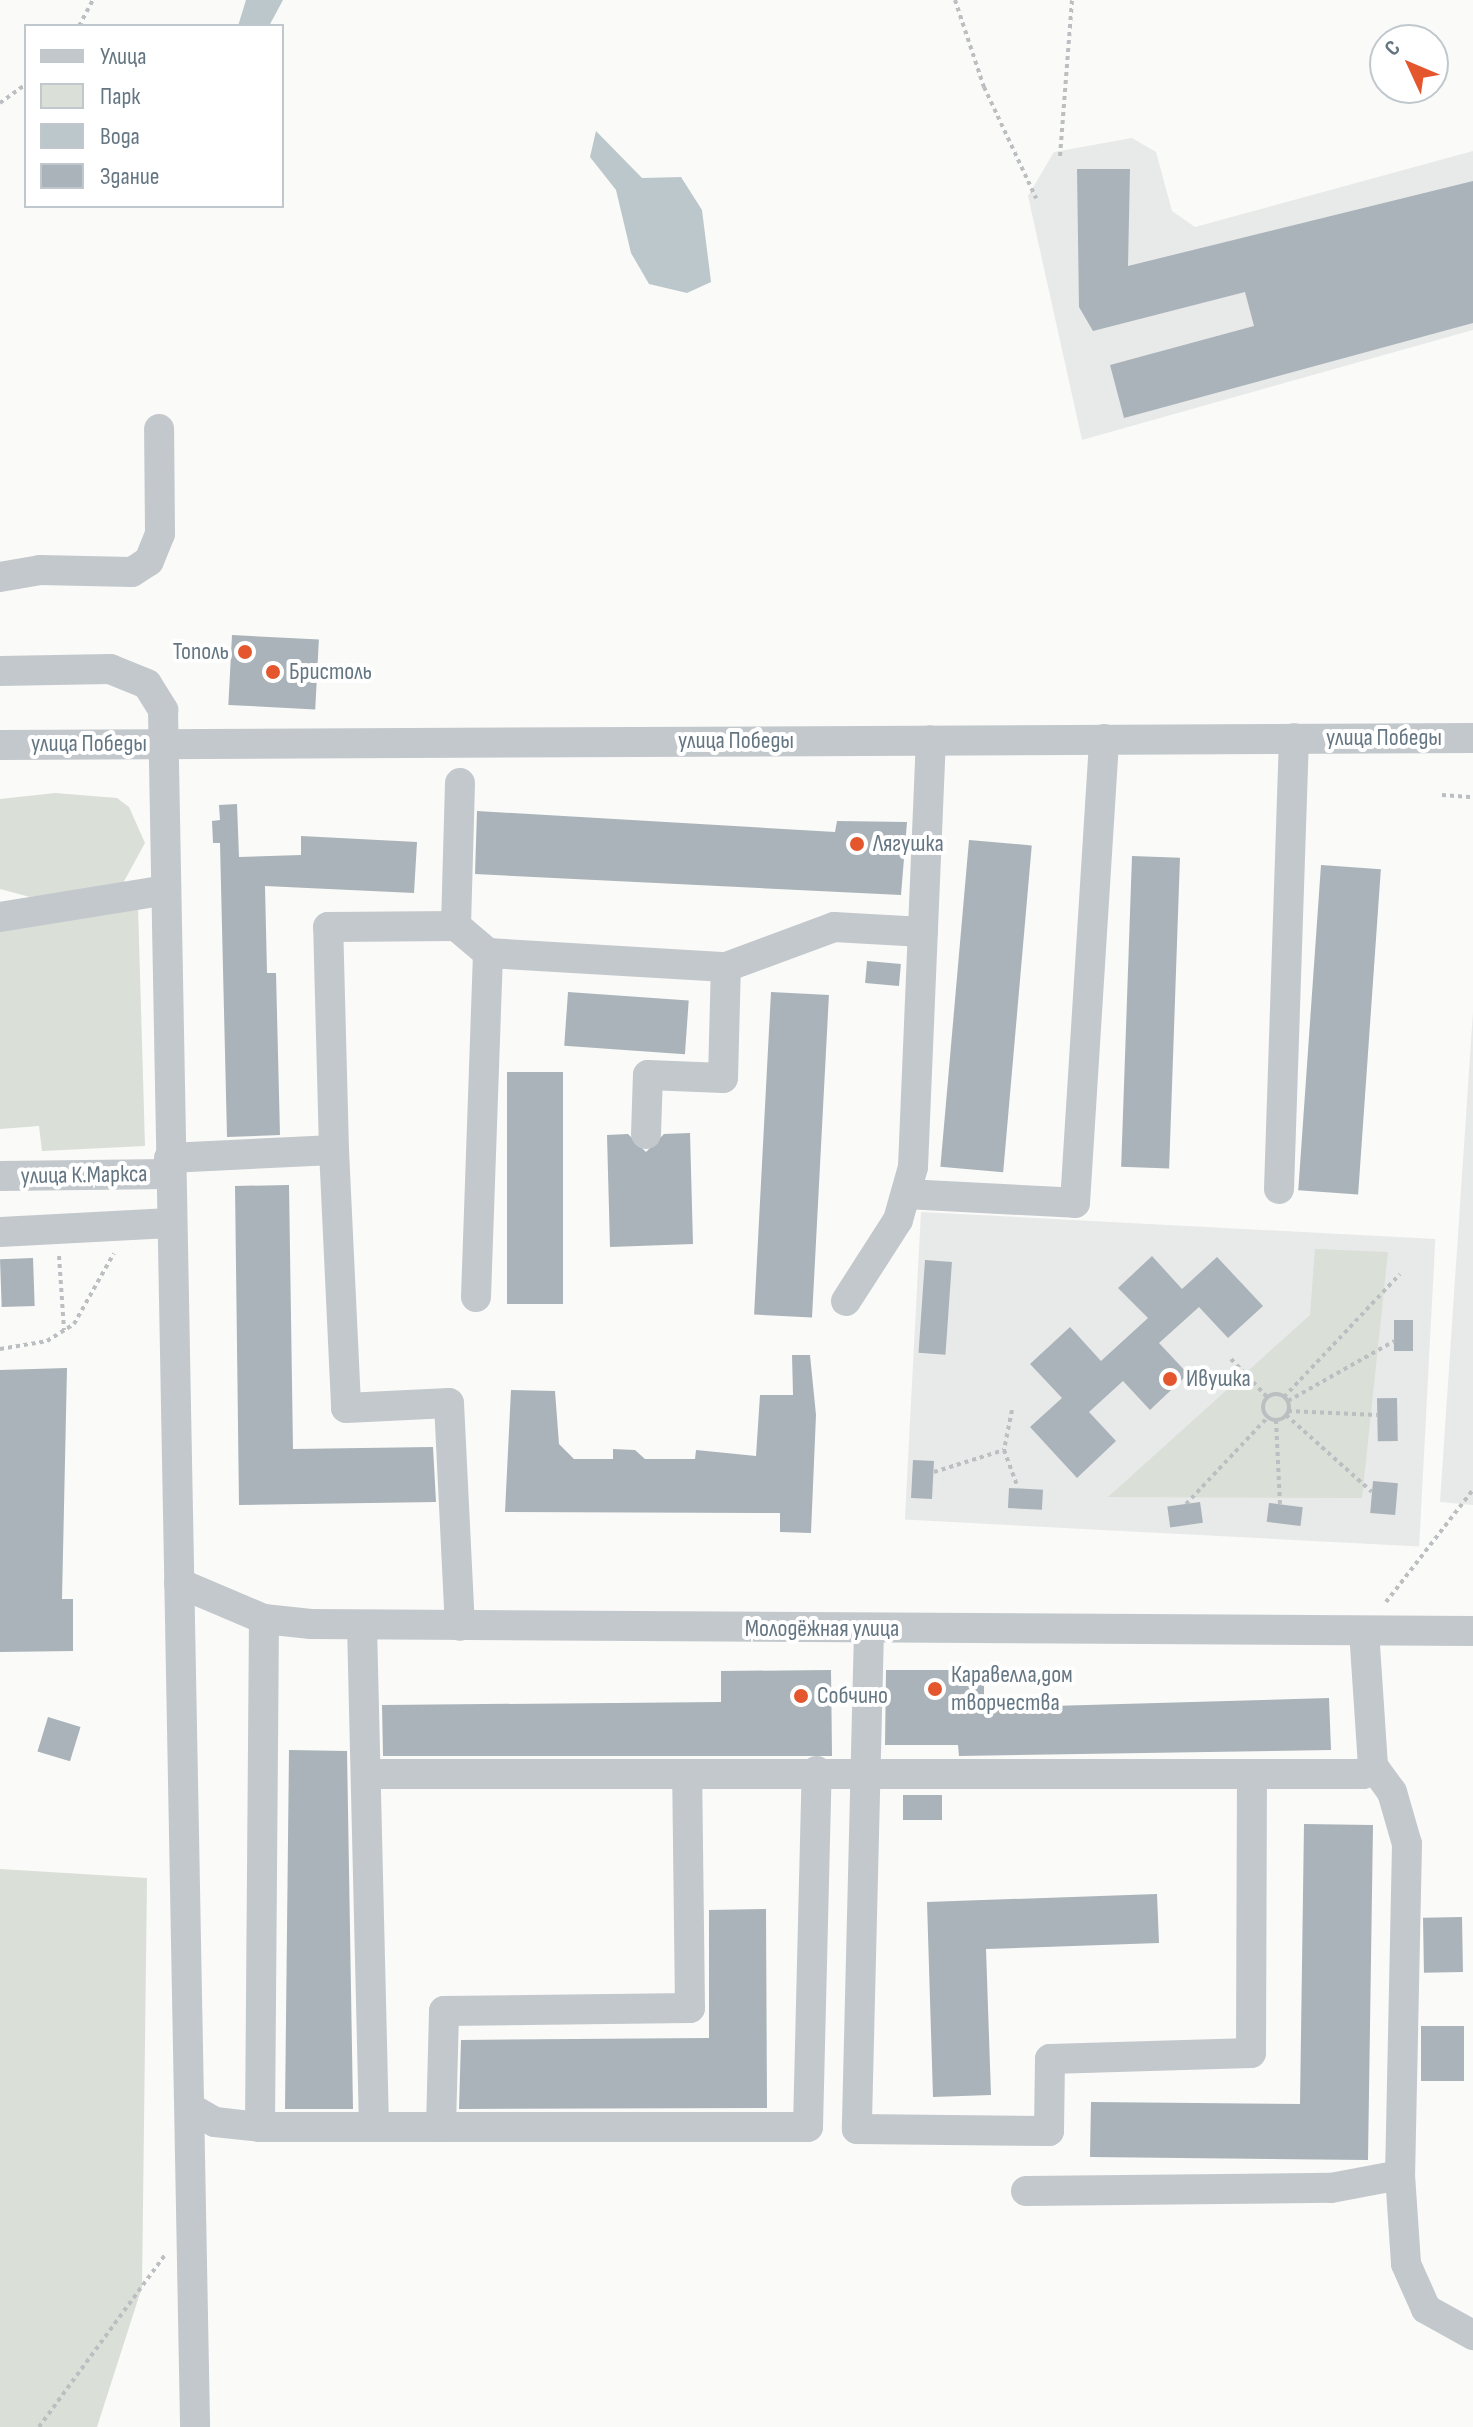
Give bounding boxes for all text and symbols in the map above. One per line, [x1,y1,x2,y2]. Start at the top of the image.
legend [24,24,284,208]
north arrow [1369,24,1449,104]
text: С [1379,35,1406,62]
text: Улица [100,42,146,71]
text: Парк [100,82,140,111]
text: Вода [100,122,140,151]
text: Здание [100,162,159,191]
place label: Тополь [173,638,229,666]
marker: Тополь [236,643,254,661]
place label: Бристоль [289,658,372,686]
marker: Бристоль [264,663,282,681]
street label: улица Победы [1326,724,1442,752]
street label: улица Победы [678,727,794,755]
street label: улица Победы [31,730,147,758]
place label: Лягушка [873,830,944,858]
marker: Лягушка [848,835,866,853]
street label: улица К.Маркса [20,1159,148,1191]
place label: Ивушка [1186,1365,1251,1393]
marker: Ивушка [1161,1370,1179,1388]
street label: Молодёжная улица [745,1615,899,1643]
place label: Каравелла,дом творчества [951,1661,1073,1717]
marker: Каравелла,дом творчества [926,1680,944,1698]
place label: Собчино [817,1682,888,1710]
marker: Собчино [792,1687,810,1705]

